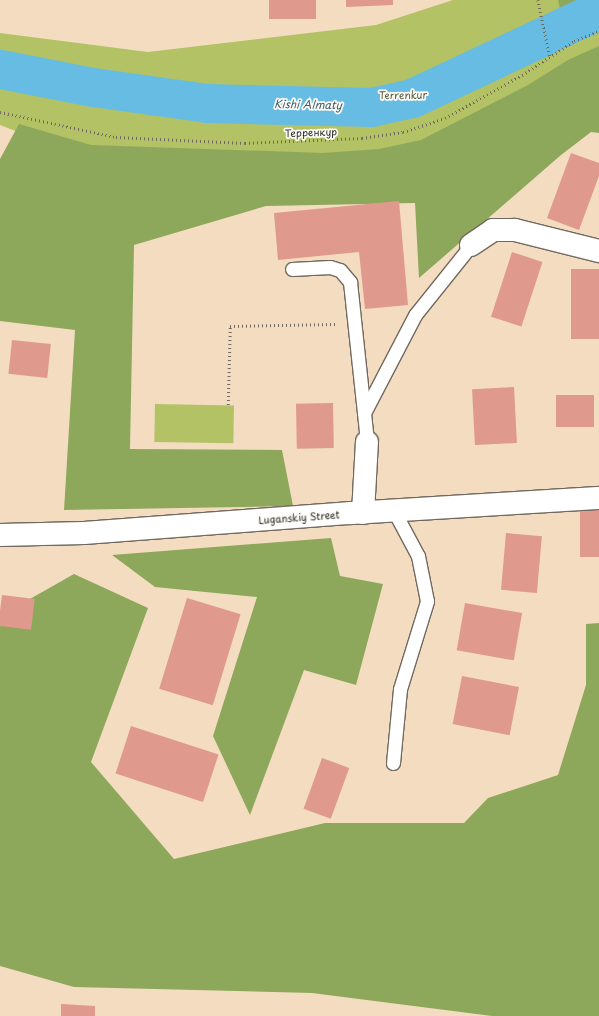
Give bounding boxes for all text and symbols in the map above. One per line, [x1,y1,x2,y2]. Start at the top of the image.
park label: Terrenkur [379,89,427,101]
water label: Kіshі Almaty [274,98,342,112]
street label: Терренкур [285,125,337,139]
street label: Luganskiy Street [258,508,340,526]

